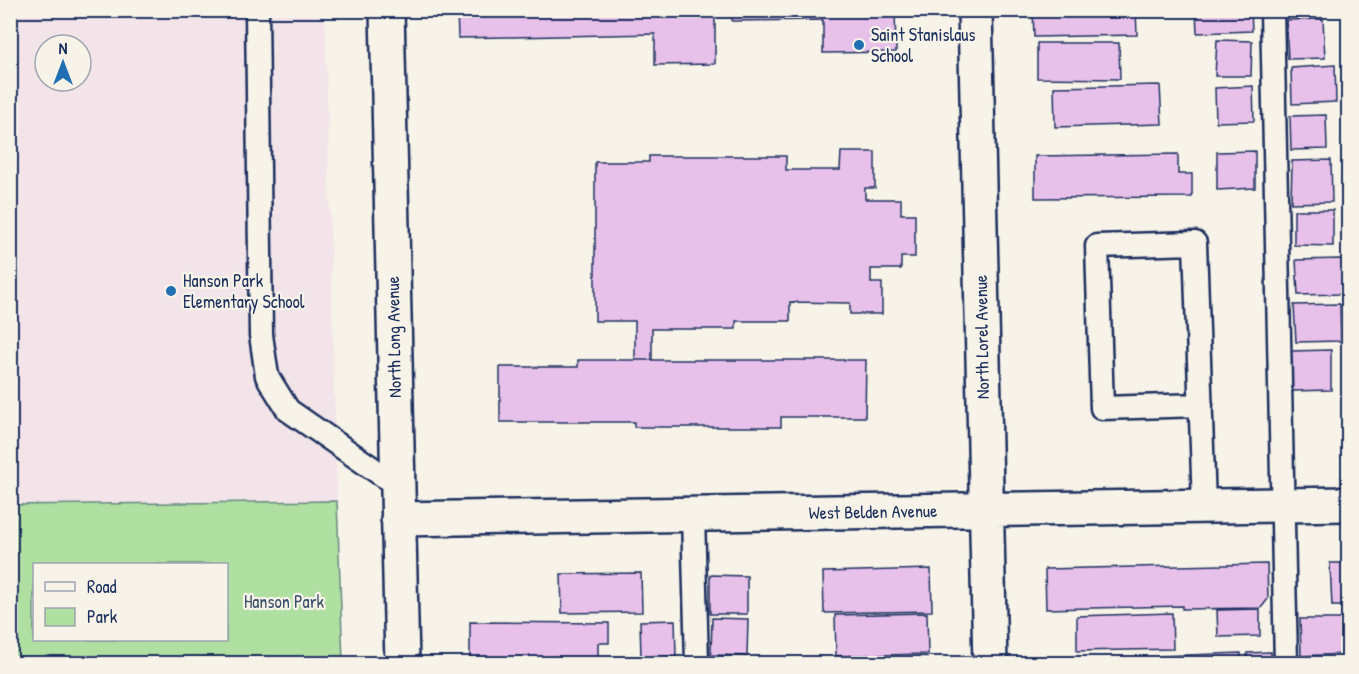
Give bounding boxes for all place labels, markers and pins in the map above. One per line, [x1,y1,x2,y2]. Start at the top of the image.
place label: Saint Stanislaus School [871,22,975,68]
marker: Saint Stanislaus School [852,38,866,52]
place label: Hanson Park Elementary School [183,268,305,314]
marker: Hanson Park Elementary School [164,284,178,298]

